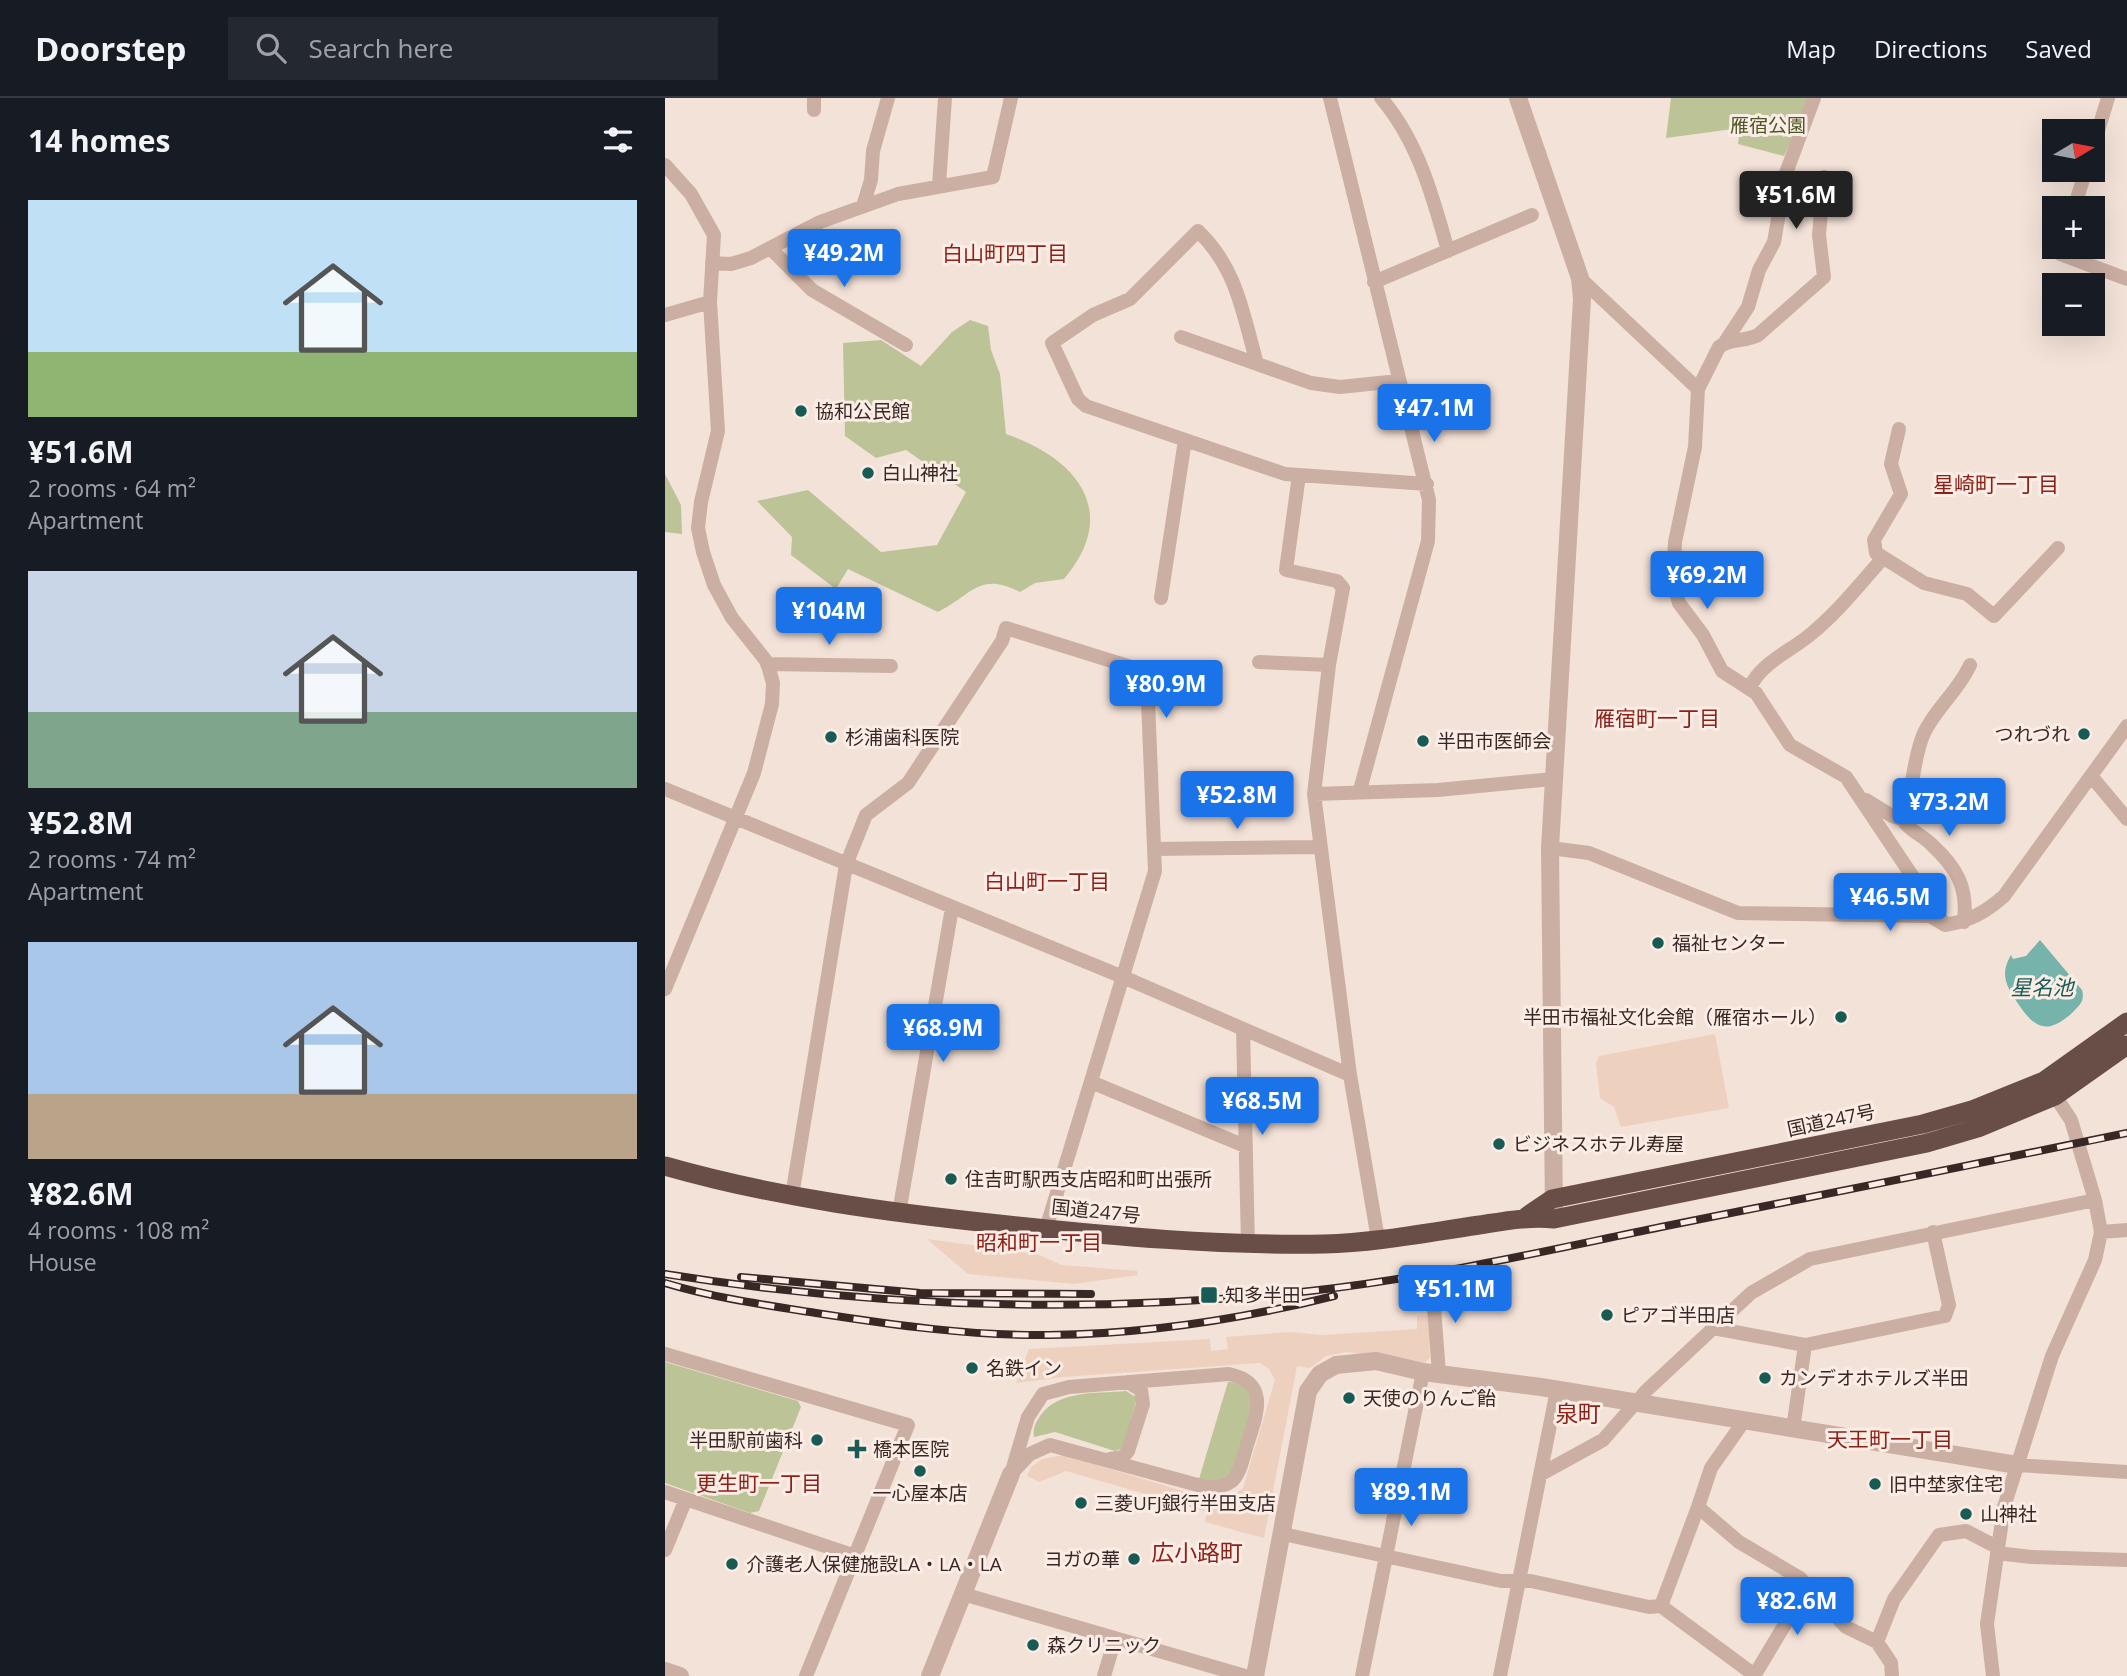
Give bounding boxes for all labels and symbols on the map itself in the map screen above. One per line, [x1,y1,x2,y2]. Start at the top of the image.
park label: 雁宿公園 [1730,112,1806,138]
north arrow [2042,119,2105,182]
pin: ¥51.6M [1739,172,1853,231]
pin: ¥49.2M [787,230,901,289]
district label: 白山町四丁目 [942,239,1068,267]
pin: ¥47.1M [1377,384,1491,444]
place label: 協和公民館 [815,398,910,424]
marker: 協和公民館 [793,403,809,419]
place label: 白山神社 [882,460,958,486]
marker: 白山神社 [860,465,876,481]
district label: 星崎町一丁目 [1933,470,2059,498]
pin: ¥69.2M [1650,552,1764,611]
pin: ¥104M [780,588,878,647]
pin: ¥80.9M [1109,660,1223,720]
district label: 雁宿町一丁目 [1594,704,1720,732]
place label: つれづれ [1994,721,2070,747]
place label: 杉浦歯科医院 [845,724,959,750]
marker: つれづれ [2076,726,2092,742]
place label: 半田市医師会 [1437,728,1551,754]
marker: 杉浦歯科医院 [823,729,839,745]
marker: 半田市医師会 [1415,733,1431,749]
pin: ¥52.8M [1180,772,1294,831]
pin: ¥73.2M [1892,778,2006,838]
district label: 白山町一丁目 [984,867,1110,895]
pin: ¥46.5M [1833,874,1947,933]
place label: 福祉センター [1672,930,1786,956]
marker: 福祉センター [1650,935,1666,951]
water label: 星名池 [2011,973,2075,1001]
pin: ¥68.9M [886,1004,1000,1064]
place label: 半田市福祉文化会館（雁宿ホール） [1523,1004,1827,1030]
marker: 半田市福祉文化会館（雁宿ホール） [1833,1009,1849,1025]
pin: ¥68.5M [1205,1077,1319,1137]
street label: 国道247号 [1784,1098,1878,1142]
place label: ビジネスホテル寿屋 [1513,1131,1684,1157]
marker: ビジネスホテル寿屋 [1491,1136,1507,1152]
place label: 住吉町駅西支店昭和町出張所 [965,1166,1212,1192]
marker: 住吉町駅西支店昭和町出張所 [943,1171,959,1187]
street label: 国道247号 [1050,1193,1142,1229]
district label: 昭和町一丁目 [976,1228,1102,1256]
pin: ¥51.1M [1398,1266,1512,1325]
place label: 知多半田 [1225,1282,1301,1308]
marker: 知多半田 [1199,1285,1219,1305]
place label: ピアゴ半田店 [1621,1302,1735,1328]
marker: ピアゴ半田店 [1599,1307,1615,1323]
place label: 名鉄イン [986,1355,1062,1381]
marker: 名鉄イン [964,1360,980,1376]
place label: カンデオホテルズ半田 [1779,1365,1969,1391]
marker: カンデオホテルズ半田 [1757,1370,1773,1386]
place label: 天使のりんご飴 [1363,1385,1496,1411]
marker: 天使のりんご飴 [1341,1390,1357,1406]
district label: 泉町 [1555,1397,1601,1429]
district label: 天王町一丁目 [1827,1425,1953,1453]
place label: 半田駅前歯科 [689,1427,803,1453]
marker: 半田駅前歯科 [809,1432,825,1448]
place label: 橋本医院 [873,1436,949,1462]
marker: 橋本医院 [847,1439,867,1459]
marker: 一心屋本店 [912,1463,928,1479]
pin: ¥89.1M [1354,1468,1468,1528]
district label: 更生町一丁目 [696,1469,822,1497]
place label: 旧中埜家住宅 [1889,1471,2003,1497]
marker: 旧中埜家住宅 [1867,1476,1883,1492]
place label: 一心屋本店 [872,1480,968,1506]
place label: 三菱UFJ銀行半田支店 [1095,1490,1276,1516]
marker: 三菱UFJ銀行半田支店 [1073,1495,1089,1511]
place label: 山神社 [1980,1501,2037,1527]
marker: 山神社 [1958,1506,1974,1522]
district label: 広小路町 [1151,1536,1243,1568]
place label: ヨガの華 [1044,1546,1120,1572]
place label: 介護老人保健施設LA・LA・LA [746,1551,1002,1577]
marker: ヨガの華 [1126,1551,1142,1567]
marker: 介護老人保健施設LA・LA・LA [724,1556,740,1572]
pin: ¥82.6M [1740,1578,1854,1637]
place label: 森クリニック [1047,1632,1161,1658]
marker: 森クリニック [1025,1637,1041,1653]

